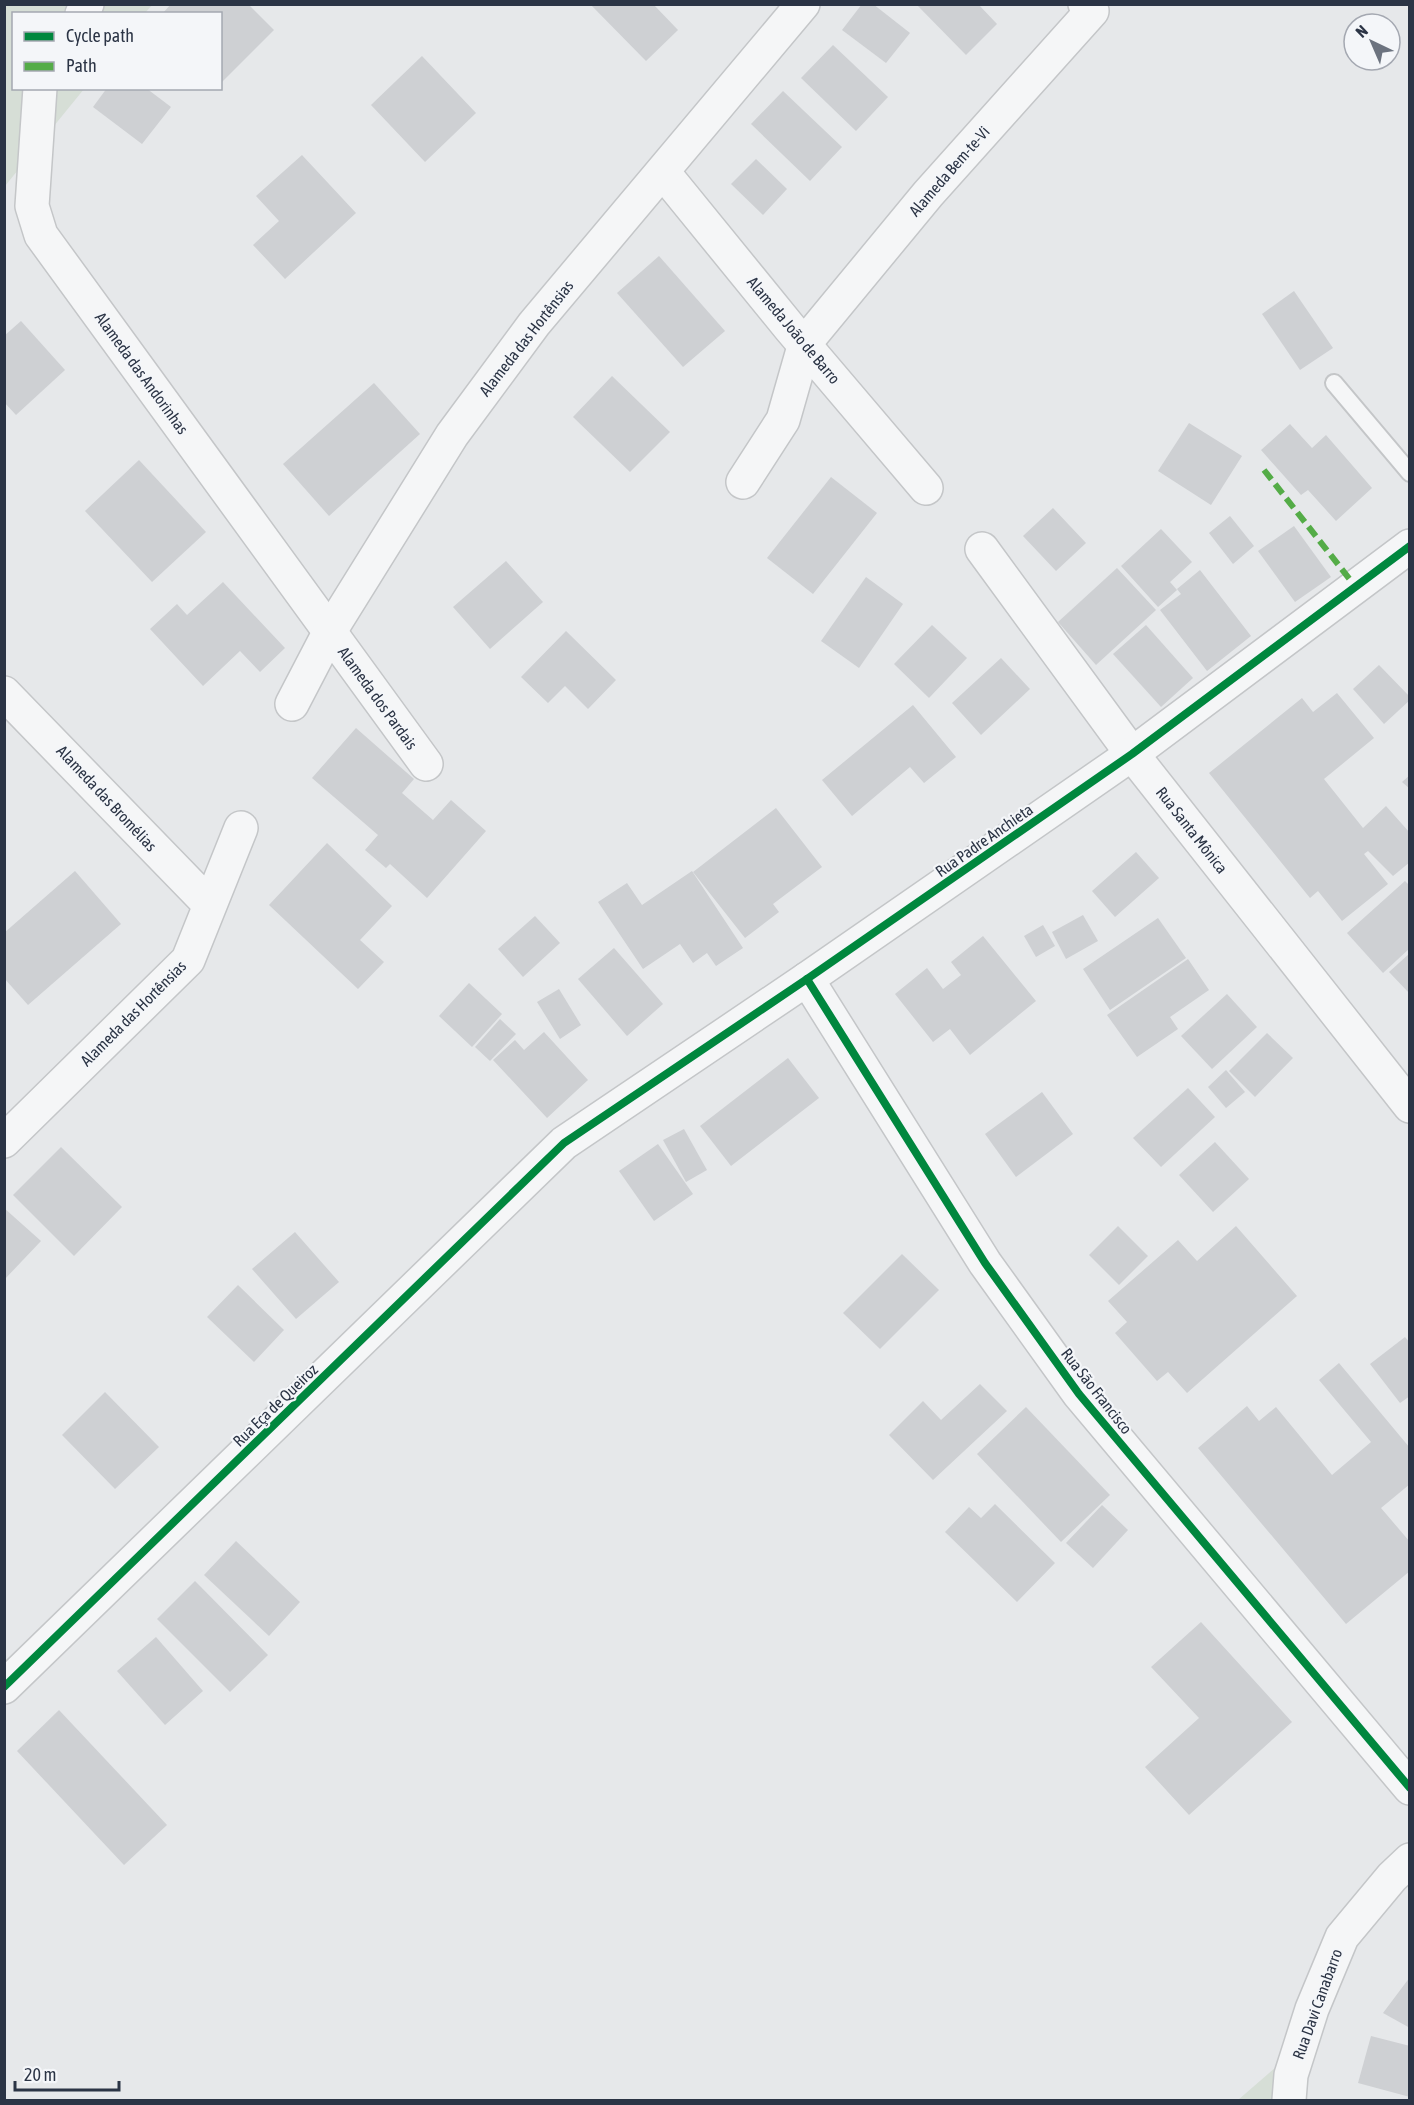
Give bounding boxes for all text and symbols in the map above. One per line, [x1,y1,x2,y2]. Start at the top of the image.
legend [12,12,222,90]
north arrow [1342,12,1402,72]
text: N [1352,21,1371,41]
text: Cycle path [66,25,134,46]
text: Path [66,55,97,76]
street label: Alameda Bem-te-Vi [905,122,993,220]
street label: Alameda João de Barro [744,273,844,387]
street label: Alameda das Hortênsias [475,276,577,399]
street label: Alameda das Andorinhas [92,309,192,438]
street label: Alameda dos Pardais [335,643,421,753]
street label: Alameda das Bromélias [53,741,161,855]
street label: Rua Santa Mônica [1153,783,1231,877]
street label: Rua Padre Anchieta [932,800,1036,880]
street label: Alameda das Hortênsias [77,956,190,1069]
street label: Rua São Francisco [1058,1345,1136,1437]
street label: Rua Eça de Queiroz [229,1360,322,1451]
street label: Rua Davi Canabarro [1289,1946,1345,2062]
scale bar [15,2054,118,2092]
text: 20 m [24,2064,56,2085]

